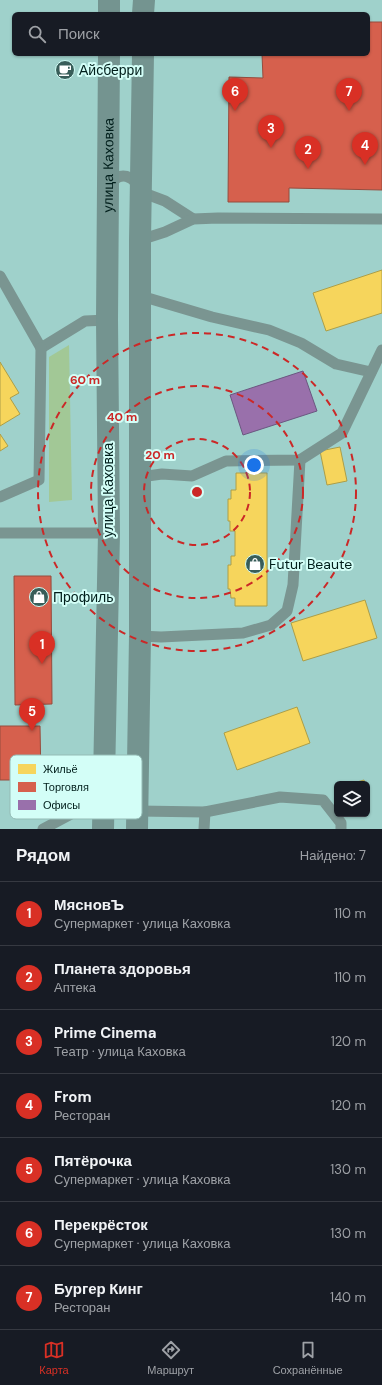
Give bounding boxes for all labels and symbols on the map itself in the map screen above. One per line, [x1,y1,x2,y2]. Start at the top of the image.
cafe icon: Айсберри [54,59,76,81]
place label: Айсберри [79,61,142,79]
pin: 6 [222,78,248,111]
pin: 7 [336,78,362,111]
pin: 3 [258,115,284,148]
street label: улица Каховка [99,118,118,212]
pin: 4 [352,132,378,165]
pin: 2 [295,136,321,169]
text: 60 m [70,372,100,388]
text: 40 m [107,409,137,425]
street label: улица Каховка [99,443,117,537]
text: 20 m [145,447,175,463]
your location [244,455,264,475]
centre of rings [190,485,204,499]
shop icon: Futur Beaute [244,553,266,575]
place label: Futur Beaute [269,555,352,573]
shop icon: Профиль [28,586,50,608]
place label: Профиль [53,588,113,606]
pin: 1 [29,631,55,664]
pin: 5 [19,698,45,731]
legend [10,755,142,819]
text: Жильё [43,762,78,776]
text: Торговля [43,780,89,794]
text: Офисы [43,798,80,812]

